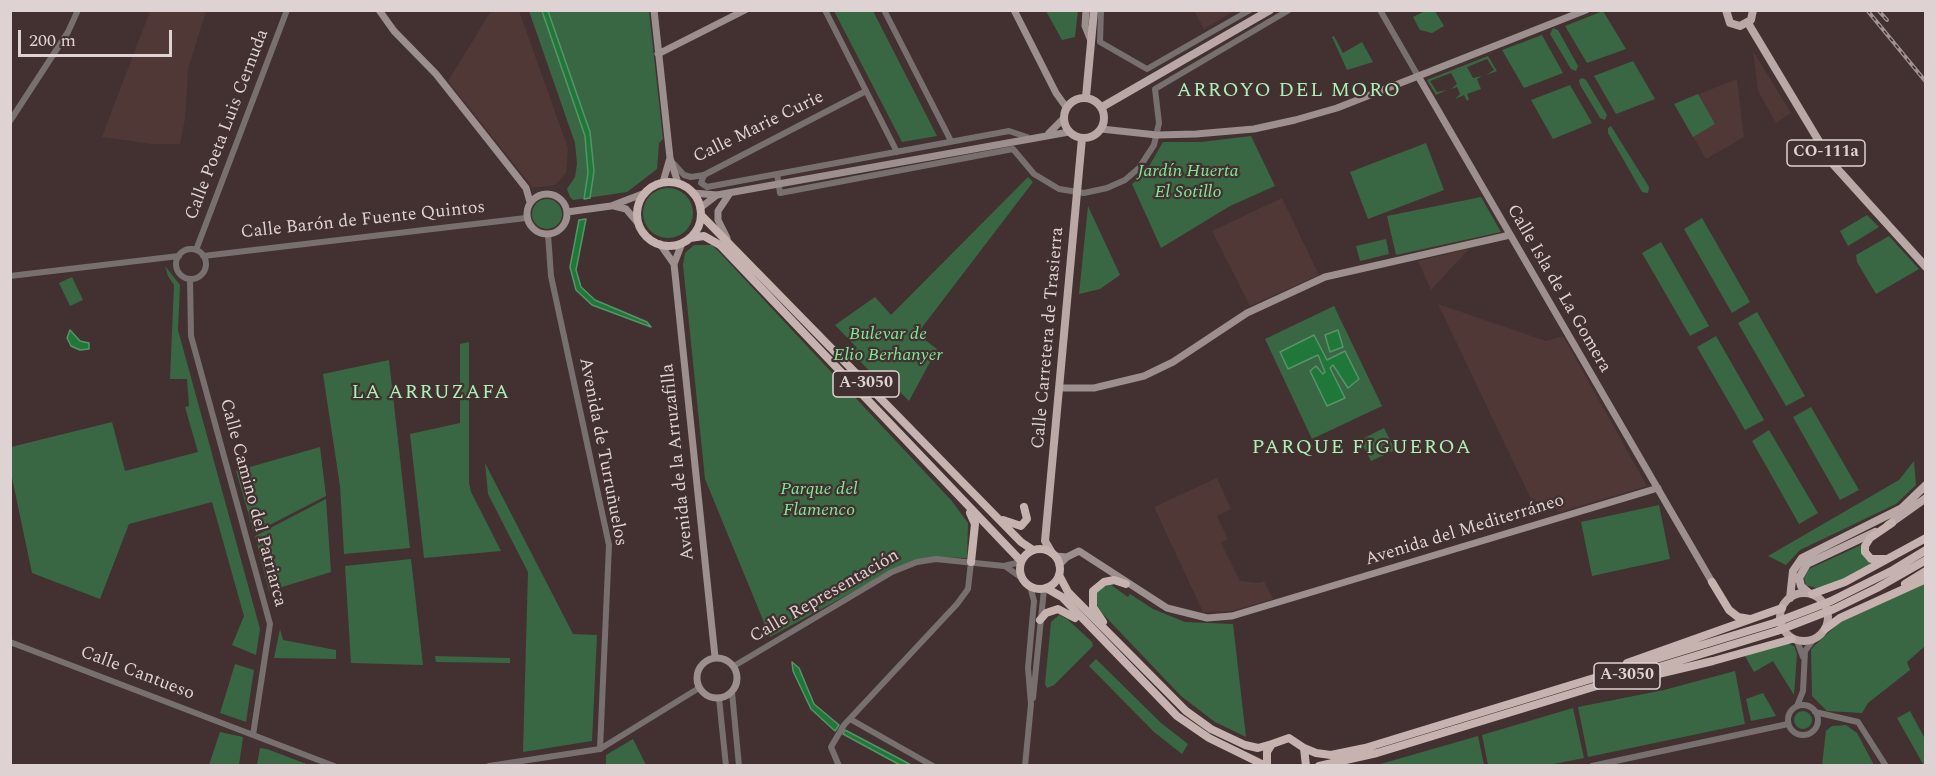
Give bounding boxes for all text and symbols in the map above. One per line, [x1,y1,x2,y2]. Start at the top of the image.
scale bar [21,18,176,56]
text: 200 m [29,27,76,54]
street label: Calle Poeta Luis Cernuda [182,27,274,223]
district label: ARROYO DEL MORO [1177,80,1401,104]
street label: Calle Marie Curie [690,87,828,169]
road number: CO-111a [1787,140,1865,166]
park label: Jardín Huerta El Sotillo [1137,161,1239,204]
street label: Calle Barón de Fuente Quintos [240,197,486,245]
street label: Calle Isla de La Gomera [1501,201,1615,377]
street label: Calle Carretera de Trasierra [1029,226,1069,450]
park label: Bulevar de Elio Berhanyer [833,324,943,366]
street label: Avenida de Turruñuelos [573,356,631,548]
street label: Avenida de la Arruzafilla [658,363,700,561]
road number: A-3050 [833,371,899,397]
district label: LA ARRUZAFA [351,382,511,406]
street label: Calle Camino del Patriarca [214,397,290,609]
district label: PARQUE FIGUEROA [1252,437,1472,461]
park label: Parque del Flamenco [780,479,858,522]
street label: Avenida del Mediterráneo [1363,490,1567,572]
street label: Calle Representación [746,545,904,649]
street label: Calle Cantueso [77,642,197,706]
road number: A-3050 [1594,663,1660,689]

